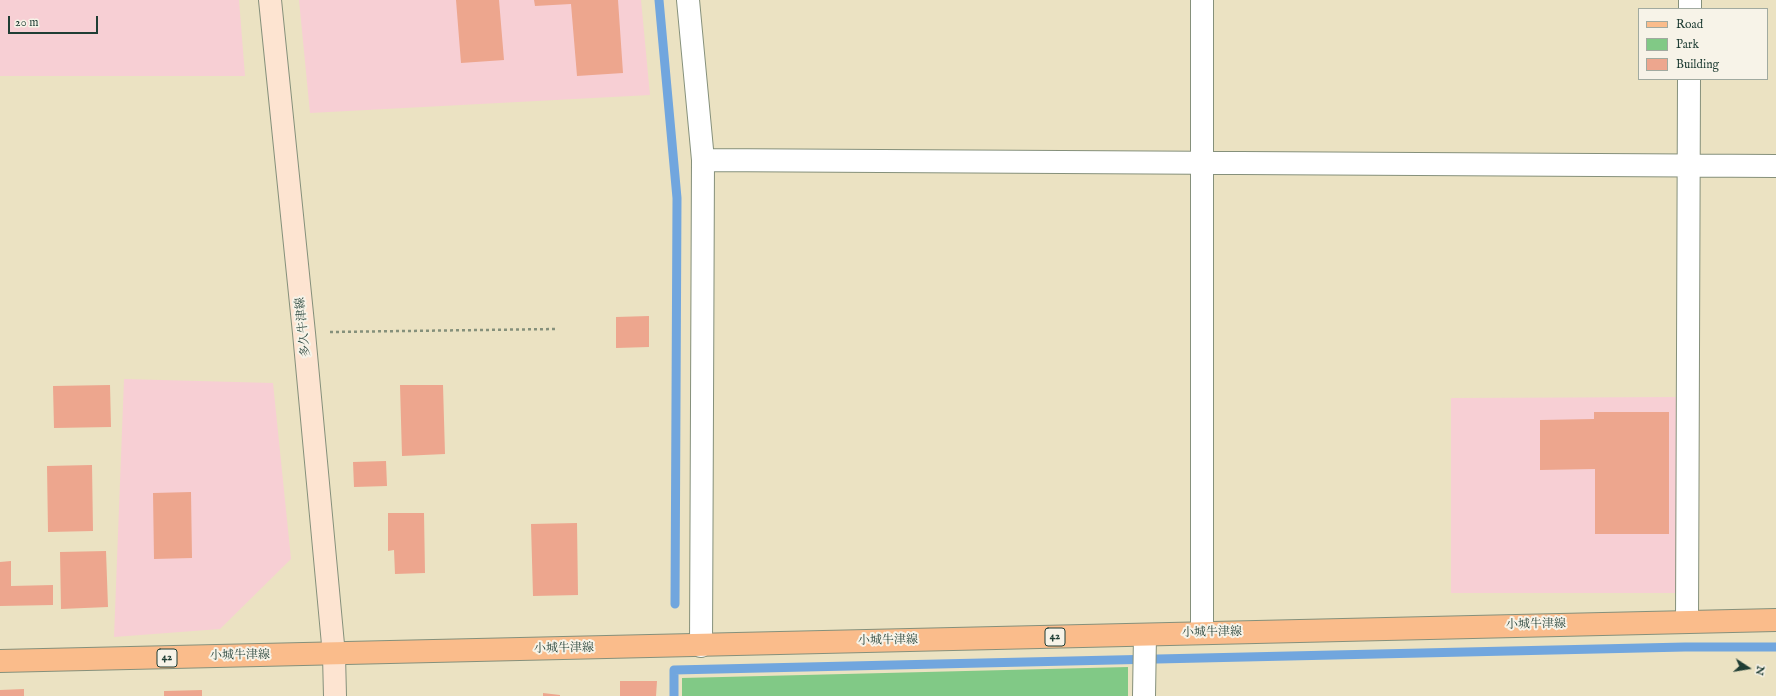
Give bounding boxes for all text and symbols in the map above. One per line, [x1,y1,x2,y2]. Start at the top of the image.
scale bar [10,8,100,34]
legend [1638,8,1768,80]
text: 20 m [15,15,38,30]
text: Road [1676,17,1703,32]
text: Park [1676,37,1699,52]
text: Building [1676,57,1719,72]
street label: 多久牛津線 [294,296,314,358]
street label: 小城牛津線 [1506,617,1566,633]
street label: 小城牛津線 [1182,625,1242,641]
road number: 42 [1045,628,1065,646]
street label: 小城牛津線 [858,633,918,649]
street label: 小城牛津線 [534,641,594,657]
street label: 小城牛津線 [210,648,270,664]
north arrow [1728,648,1768,688]
road number: 42 [157,649,177,667]
text: N [1752,664,1768,677]

